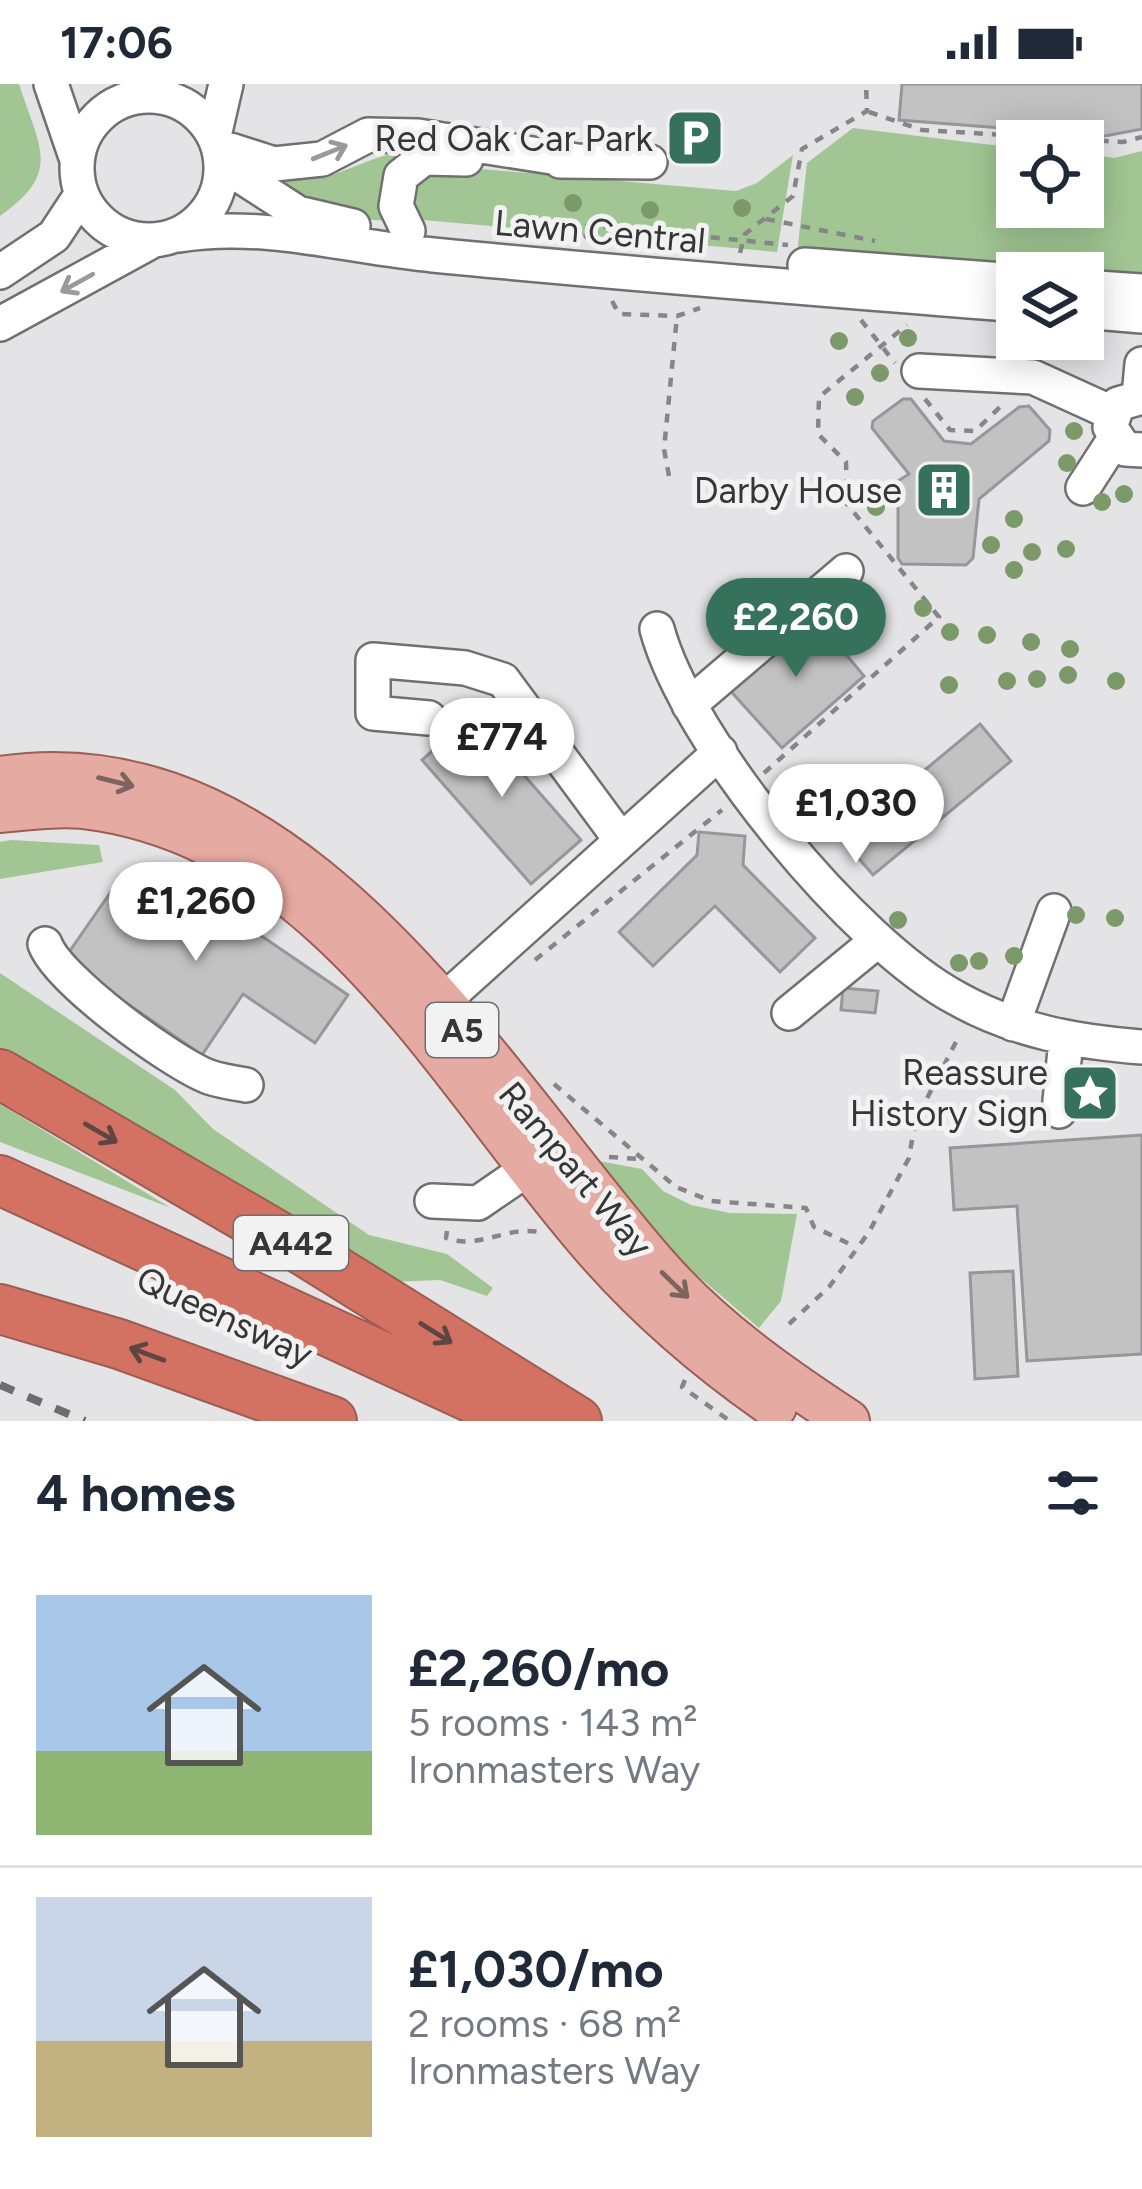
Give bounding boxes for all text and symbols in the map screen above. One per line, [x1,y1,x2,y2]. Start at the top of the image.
text: 17:06 [60,15,173,69]
parking icon: Red Oak Car Park [664,107,726,169]
place label: Red Oak Car Park [374,117,654,160]
map controls [996,120,1104,360]
button: locate [996,120,1104,228]
one-way arrow [311,140,348,162]
street label: Lawn Central [493,201,707,262]
button: layers [996,252,1104,360]
one-way arrow [60,272,95,296]
building icon: Darby House [913,459,975,521]
place label: Darby House [694,469,902,512]
pin: £2,260 [698,578,894,680]
text: £2,260 [733,593,859,640]
pin: £774 [431,698,573,800]
text: £774 [456,713,548,760]
pin: £1,030 [758,764,954,866]
one-way arrow [97,772,135,794]
text: £1,030 [795,779,917,826]
pin: £1,260 [98,862,294,964]
text: £1,260 [136,877,256,924]
road number: A5 [426,1003,498,1057]
place label: Reassure History Sign [850,1051,1048,1135]
place icon: Reassure History Sign [1059,1062,1121,1124]
street label: Rampart Way [490,1073,662,1266]
one-way arrow [83,1122,118,1146]
road number: A442 [234,1216,348,1270]
street label: Queensway [130,1257,320,1376]
one-way arrow [660,1270,689,1298]
one-way arrow [418,1321,452,1345]
one-way arrow [129,1342,166,1363]
icon: filters [1040,1460,1106,1526]
text: 4 homes [36,1463,236,1524]
text: £2,260/mo [408,1638,669,1699]
icon: home [132,1643,276,1787]
text: 5 rooms · 143 m² [408,1699,697,1746]
text: Ironmasters Way [408,1746,700,1793]
text: £1,030/mo [408,1939,664,2000]
icon: home [132,1945,276,2089]
text: 2 rooms · 68 m² [408,2000,681,2047]
text: Ironmasters Way [408,2047,700,2094]

